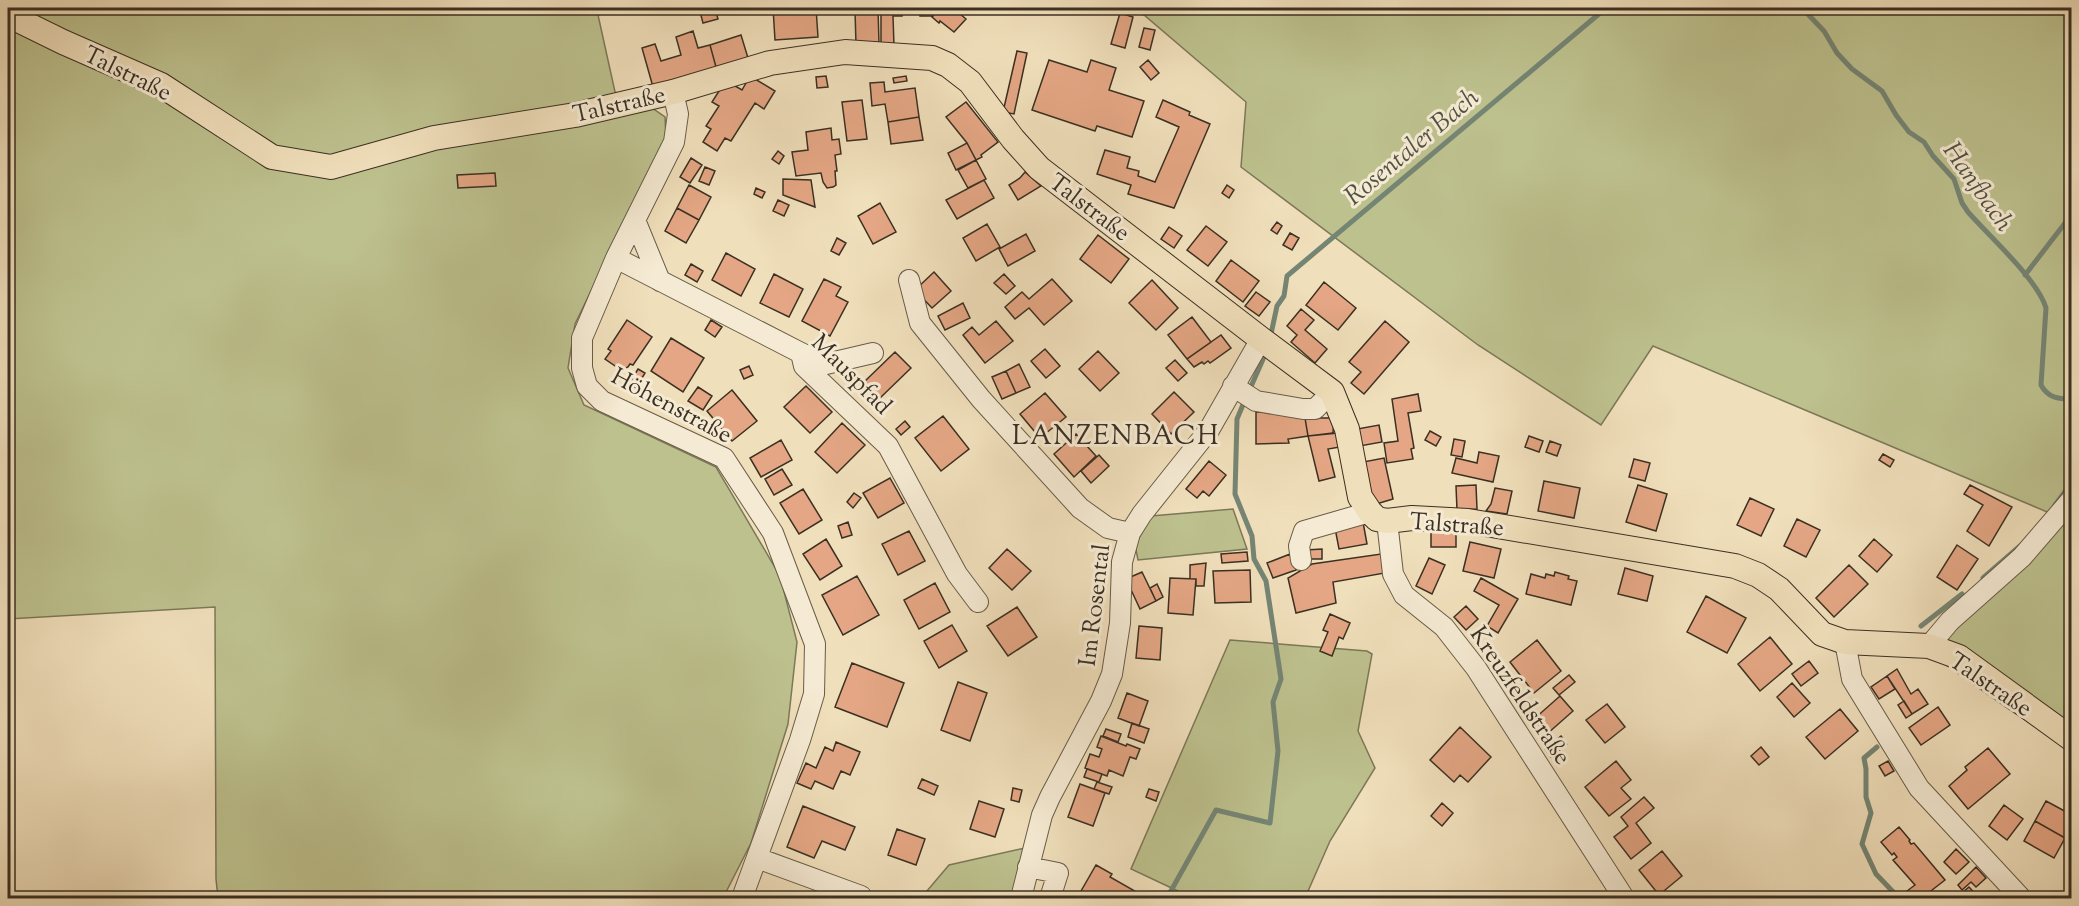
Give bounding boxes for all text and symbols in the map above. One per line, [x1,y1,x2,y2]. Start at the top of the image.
street label: Talstraße [77,39,177,111]
street label: Talstraße [570,79,669,133]
water label: Rosentaler Bach [1337,80,1488,215]
water label: Hanfbach [1933,135,2021,240]
street label: Talstraße [1041,167,1137,250]
street label: Mauspfad [803,327,899,424]
street label: Höhenstraße [604,361,738,453]
district label: LANZENBACH [1012,418,1220,457]
street label: Talstraße [1409,506,1505,546]
street label: Im Rosental [1072,542,1120,668]
street label: Kreuzfeldstraße [1460,620,1578,772]
street label: Talstraße [1941,645,2038,726]

